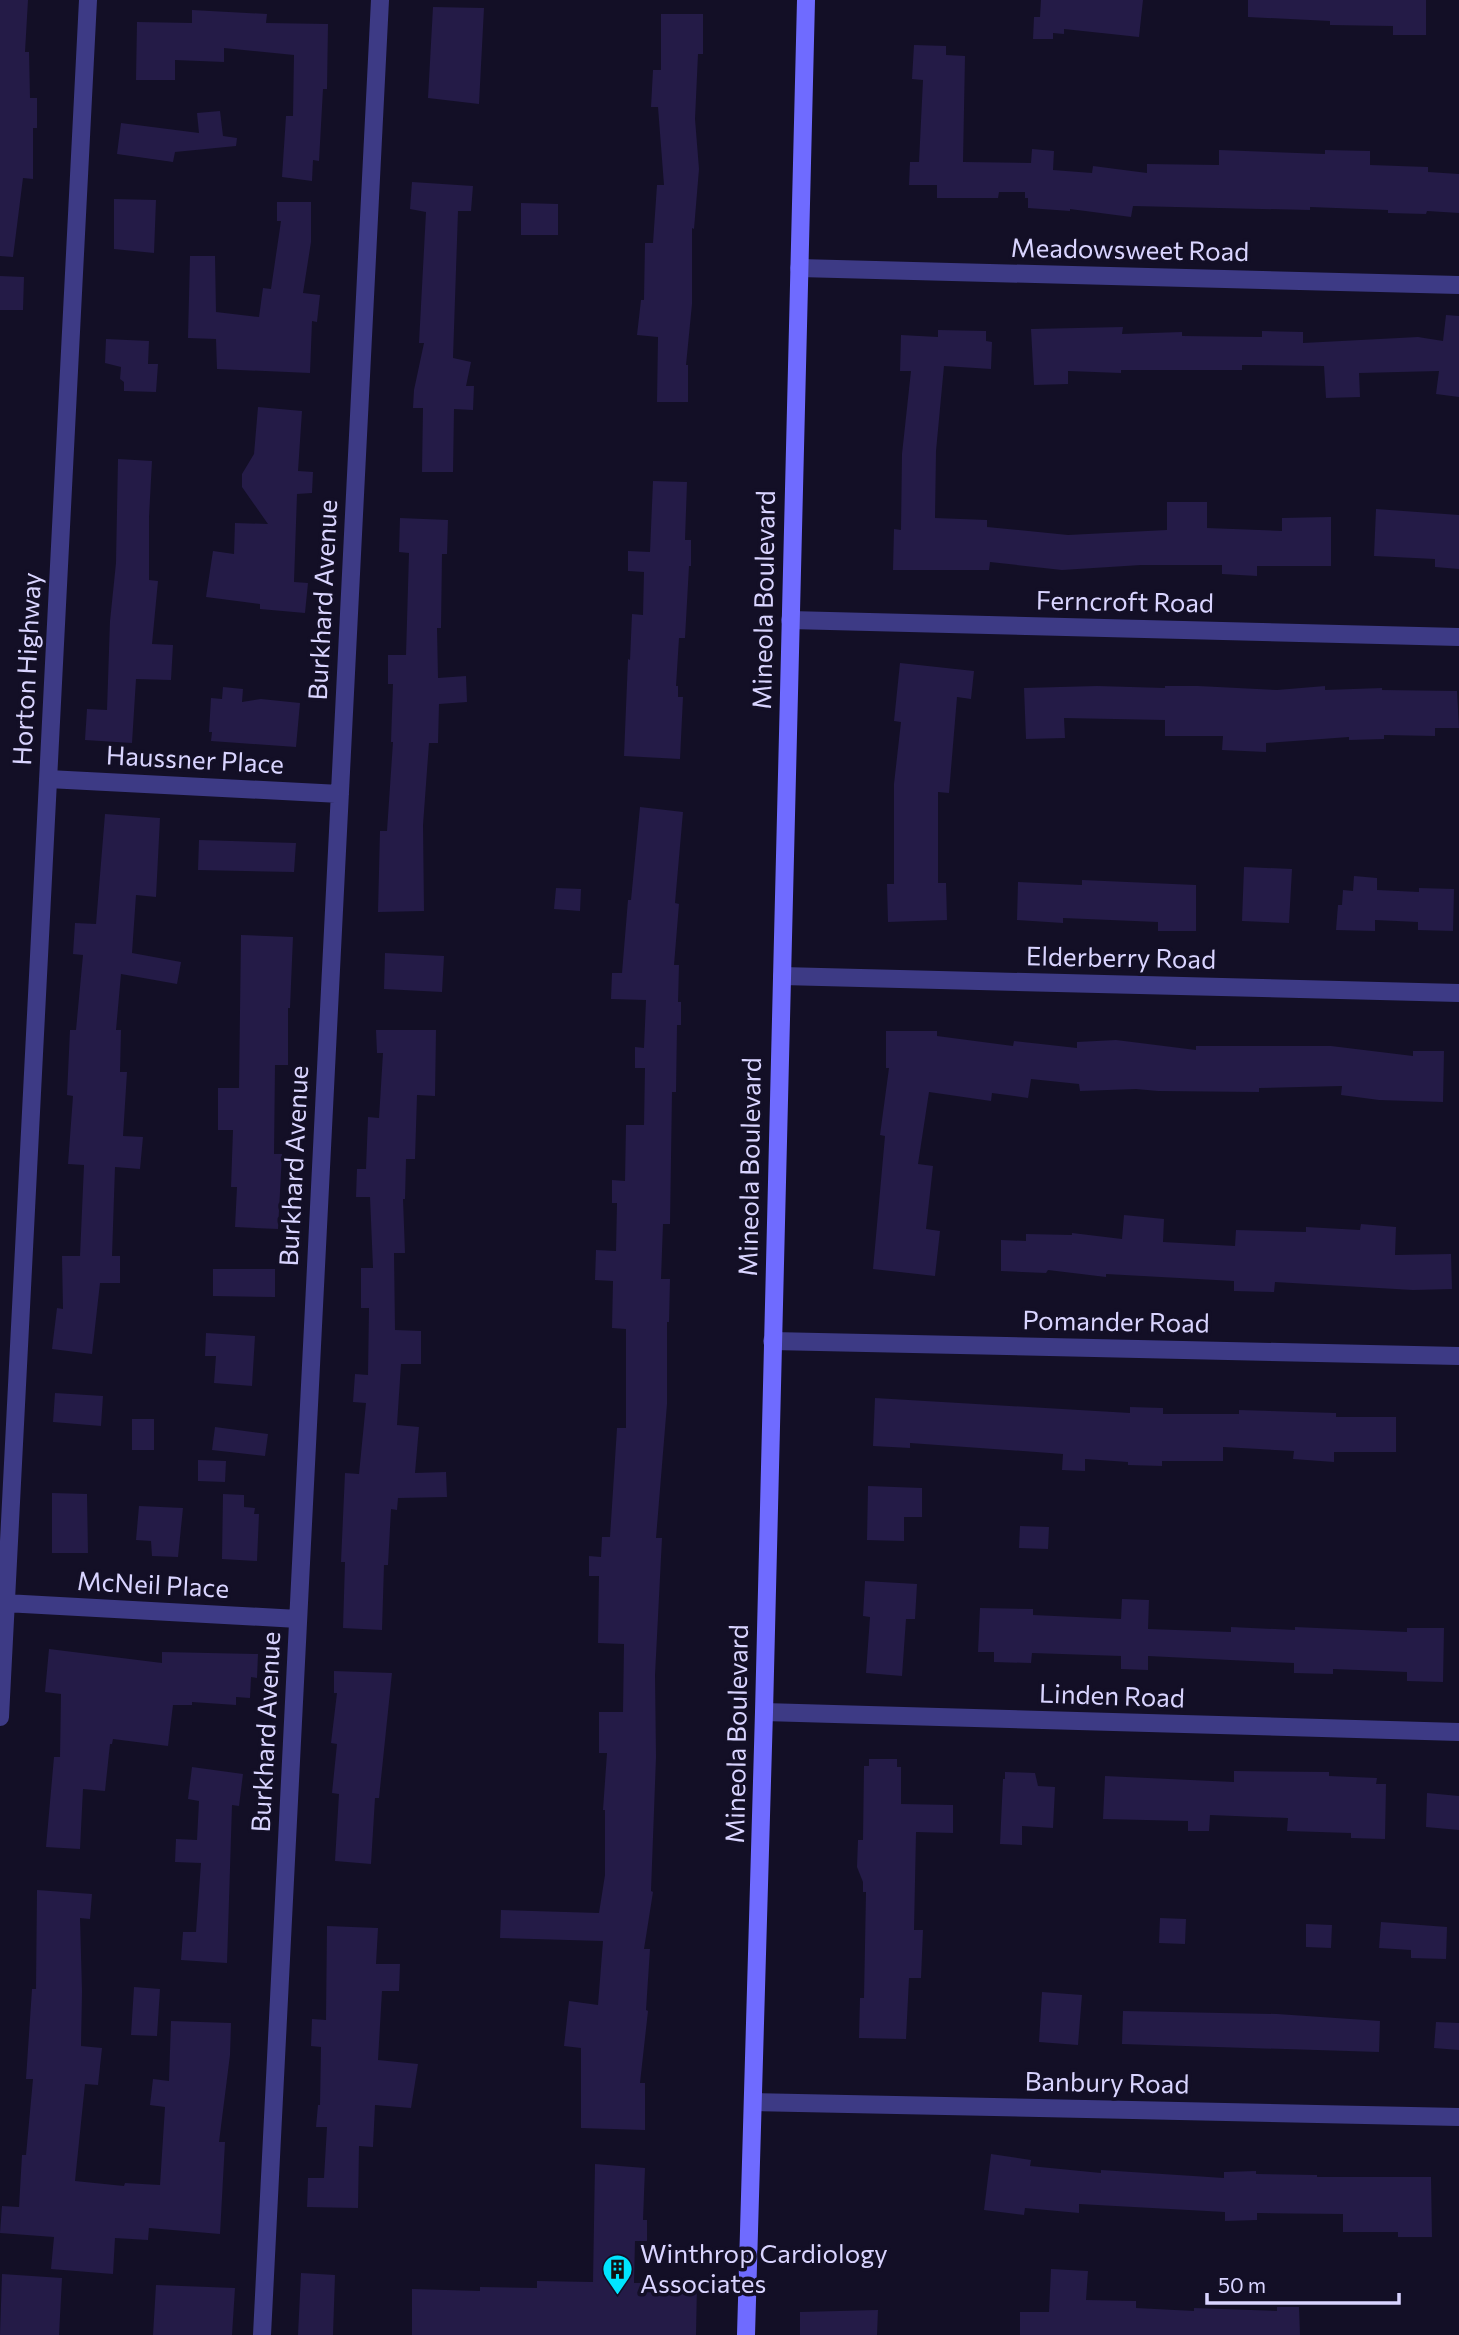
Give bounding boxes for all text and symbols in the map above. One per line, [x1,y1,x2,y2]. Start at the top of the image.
street label: Meadowsweet Road [1011,231,1250,266]
street label: Mineola Boulevard [745,490,780,710]
street label: Burkhard Avenue [301,499,342,701]
street label: Horton Highway [5,572,46,766]
street label: Ferncroft Road [1036,583,1214,618]
street label: Haussner Place [105,738,285,779]
street label: Elderberry Road [1026,939,1216,974]
street label: Mineola Boulevard [731,1057,766,1277]
street label: Burkhard Avenue [272,1065,313,1267]
street label: Pomander Road [1022,1303,1210,1338]
street label: McNeil Place [76,1564,230,1603]
street label: Mineola Boulevard [718,1624,753,1844]
street label: Burkhard Avenue [244,1631,285,1833]
street label: Linden Road [1039,1676,1185,1713]
street label: Banbury Road [1024,2065,1190,2098]
place label: Winthrop Cardiology Associates [640,2237,888,2298]
building icon: Winthrop Cardiology Associates [600,2252,634,2296]
scale bar [1207,2262,1400,2306]
text: 50 m [1218,2272,1266,2297]

